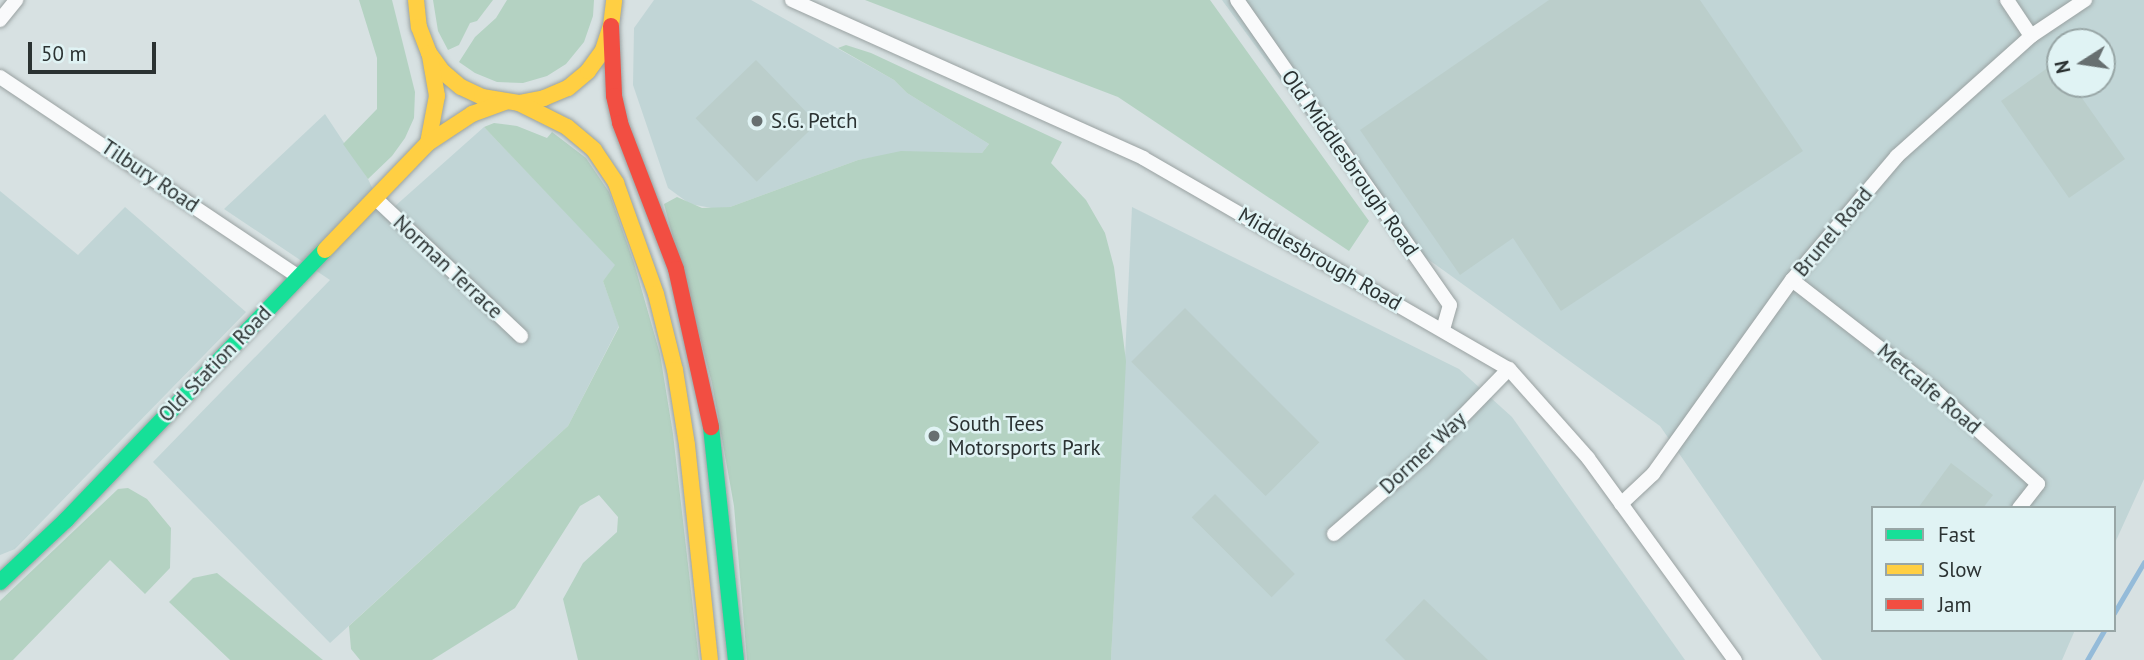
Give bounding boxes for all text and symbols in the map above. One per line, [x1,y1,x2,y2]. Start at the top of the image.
scale bar [32,28,159,72]
north arrow [2046,28,2116,98]
text: 50 m [41,40,87,67]
text: N [2049,58,2075,76]
street label: Old Middlesbrough Road [1276,65,1424,261]
place label: S.G. Petch [771,108,859,134]
marker: S.G. Petch [749,113,765,129]
street label: Tilbury Road [96,134,204,218]
street label: Brunel Road [1788,182,1878,282]
street label: Middlesbrough Road [1234,202,1406,316]
street label: Norman Terrace [388,210,508,324]
street label: Old Station Road [153,301,277,427]
street label: Metcalfe Road [1872,338,1986,440]
street label: Dormer Way [1374,407,1472,499]
place label: South Tees Motorsports Park [948,411,1101,461]
marker: South Tees Motorsports Park [926,428,942,444]
legend [1871,506,2116,632]
text: Fast [1938,521,1975,548]
text: Slow [1938,556,1982,583]
text: Jam [1938,591,1972,618]

